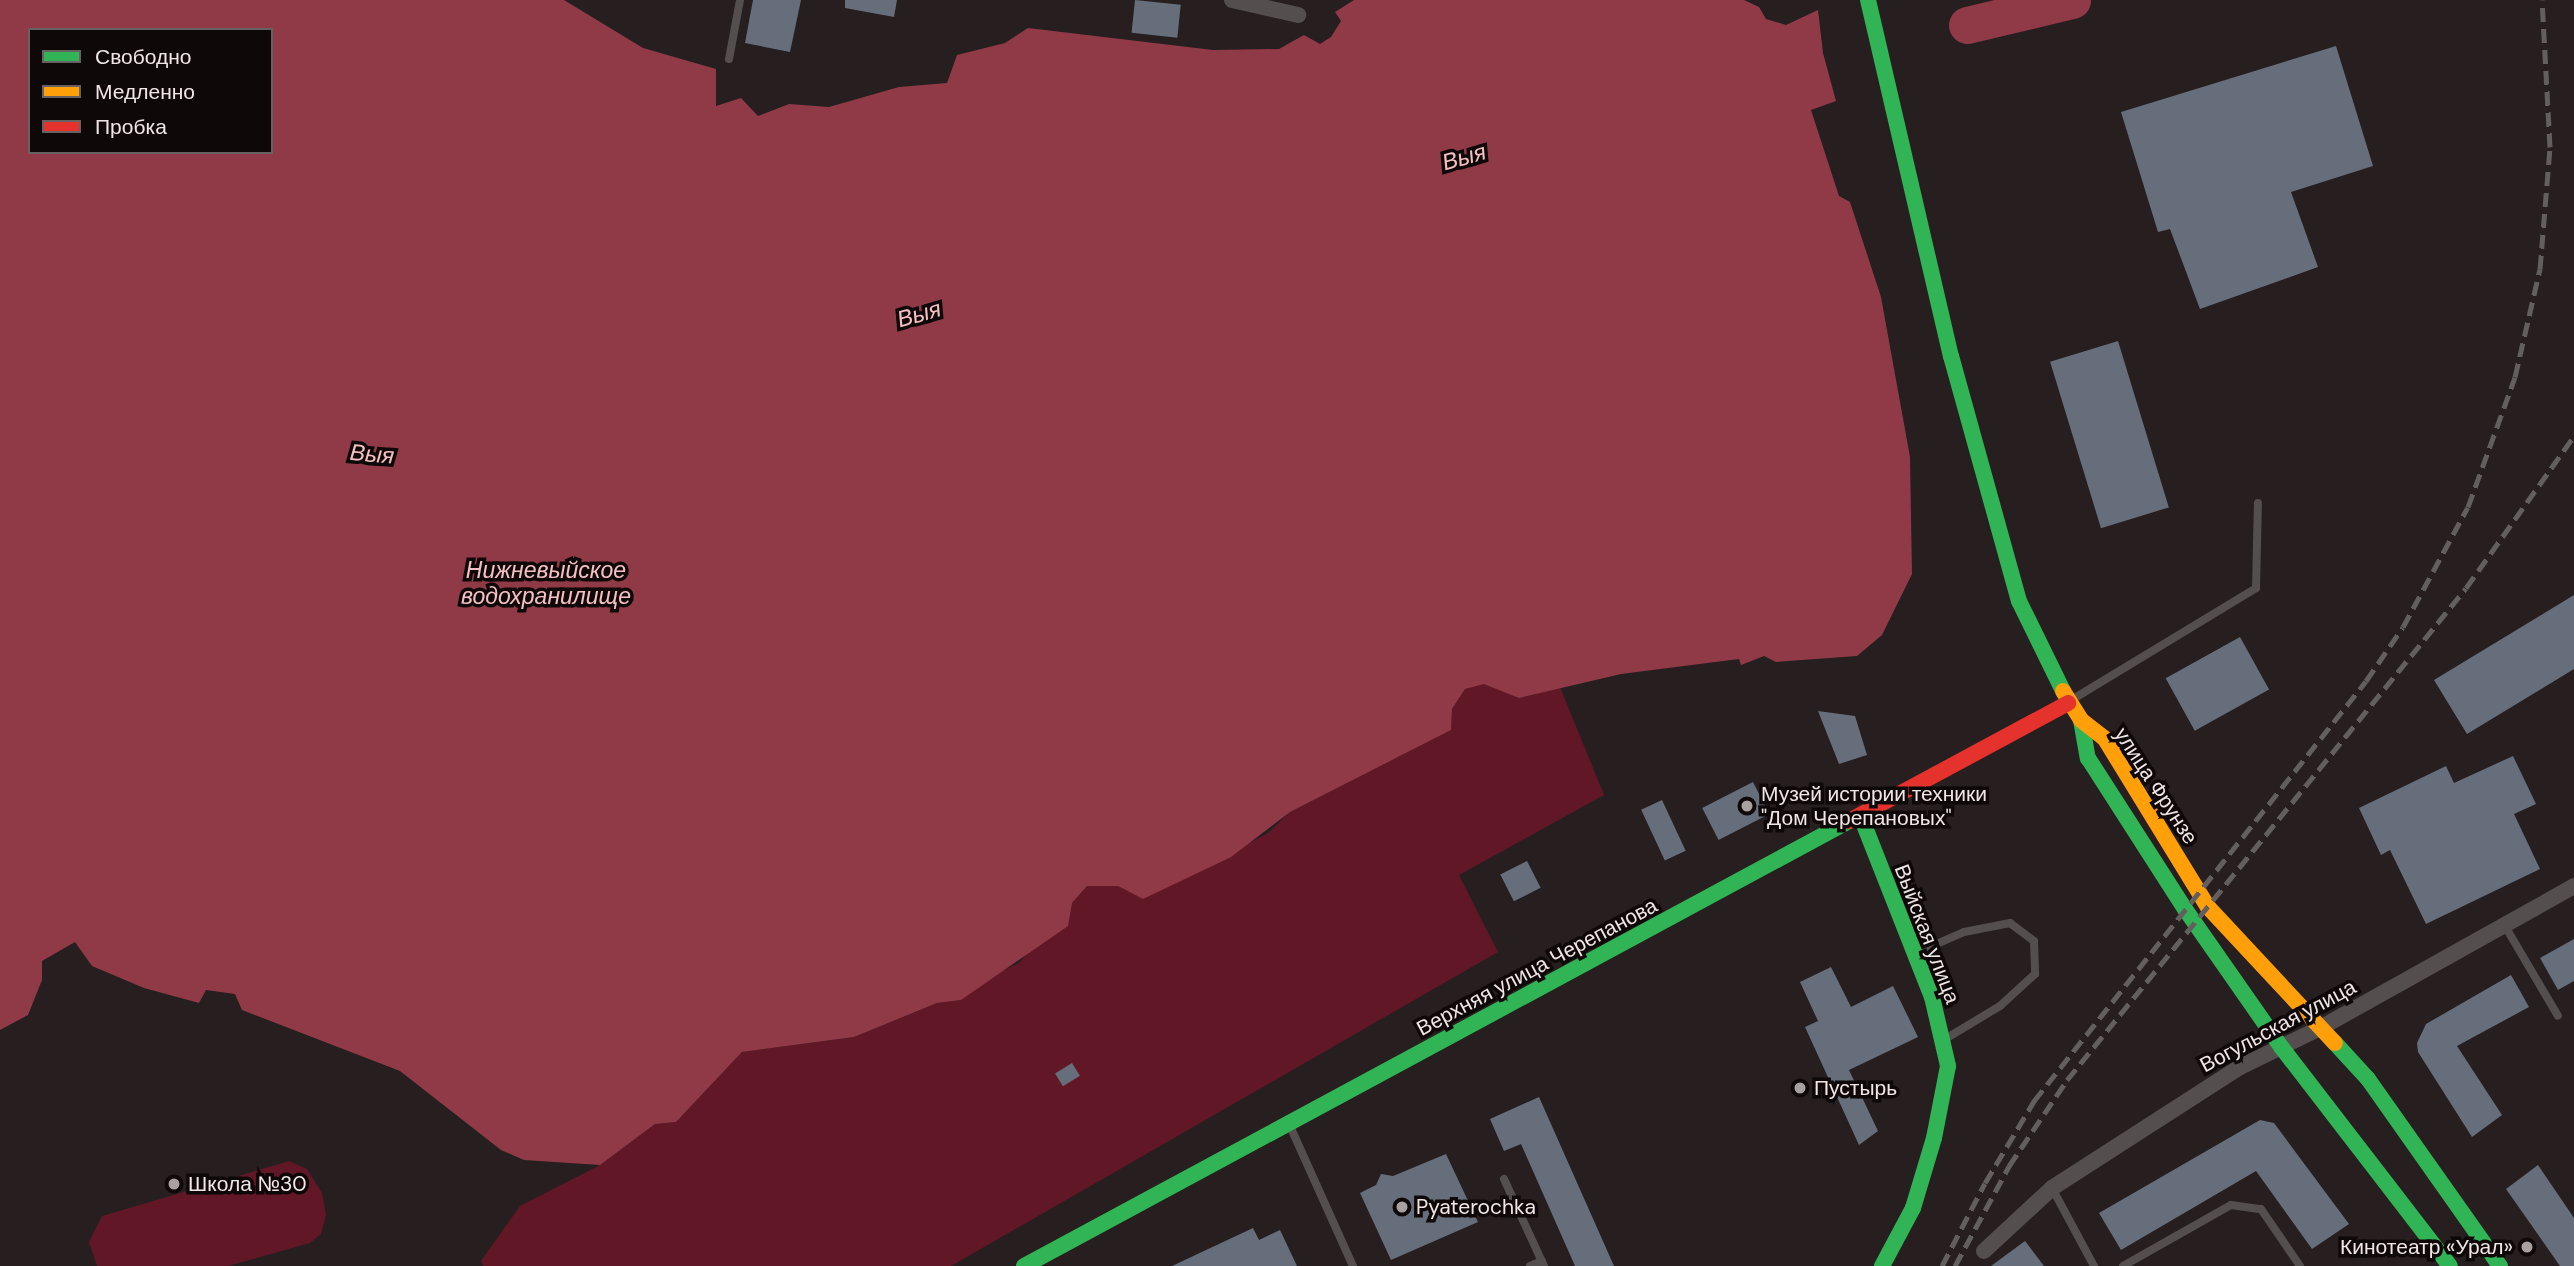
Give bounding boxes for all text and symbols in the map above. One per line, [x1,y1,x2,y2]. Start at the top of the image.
legend [28,28,273,154]
text: Свободно [95,43,192,71]
text: Медленно [95,78,195,106]
text: Пробка [95,113,167,141]
water label: Выя [1439,138,1489,176]
water label: Выя [894,295,944,333]
water label: Выя [349,438,395,470]
water label: Нижневыйское водохранилище [461,556,631,610]
street label: улица Фрунзе [2109,723,2203,849]
place label: Музей истории техники "Дом Черепановых" [1761,781,1987,831]
marker: Музей истории техники "Дом Черепановых" [1739,798,1755,814]
street label: Выйская улица [1889,861,1965,1007]
street label: Верхняя улица Черепанова [1412,893,1662,1041]
street label: Вогульская улица [2196,974,2360,1078]
place label: Пустырь [1814,1075,1897,1101]
marker: Пустырь [1792,1080,1808,1096]
place label: Школа №30 [188,1171,307,1197]
marker: Школа №30 [166,1176,182,1192]
place label: Pyaterochka [1416,1194,1536,1220]
marker: Pyaterochka [1394,1199,1410,1215]
place label: Кинотеатр «Урал» [2340,1234,2513,1260]
marker: Кинотеатр «Урал» [2519,1239,2535,1255]

